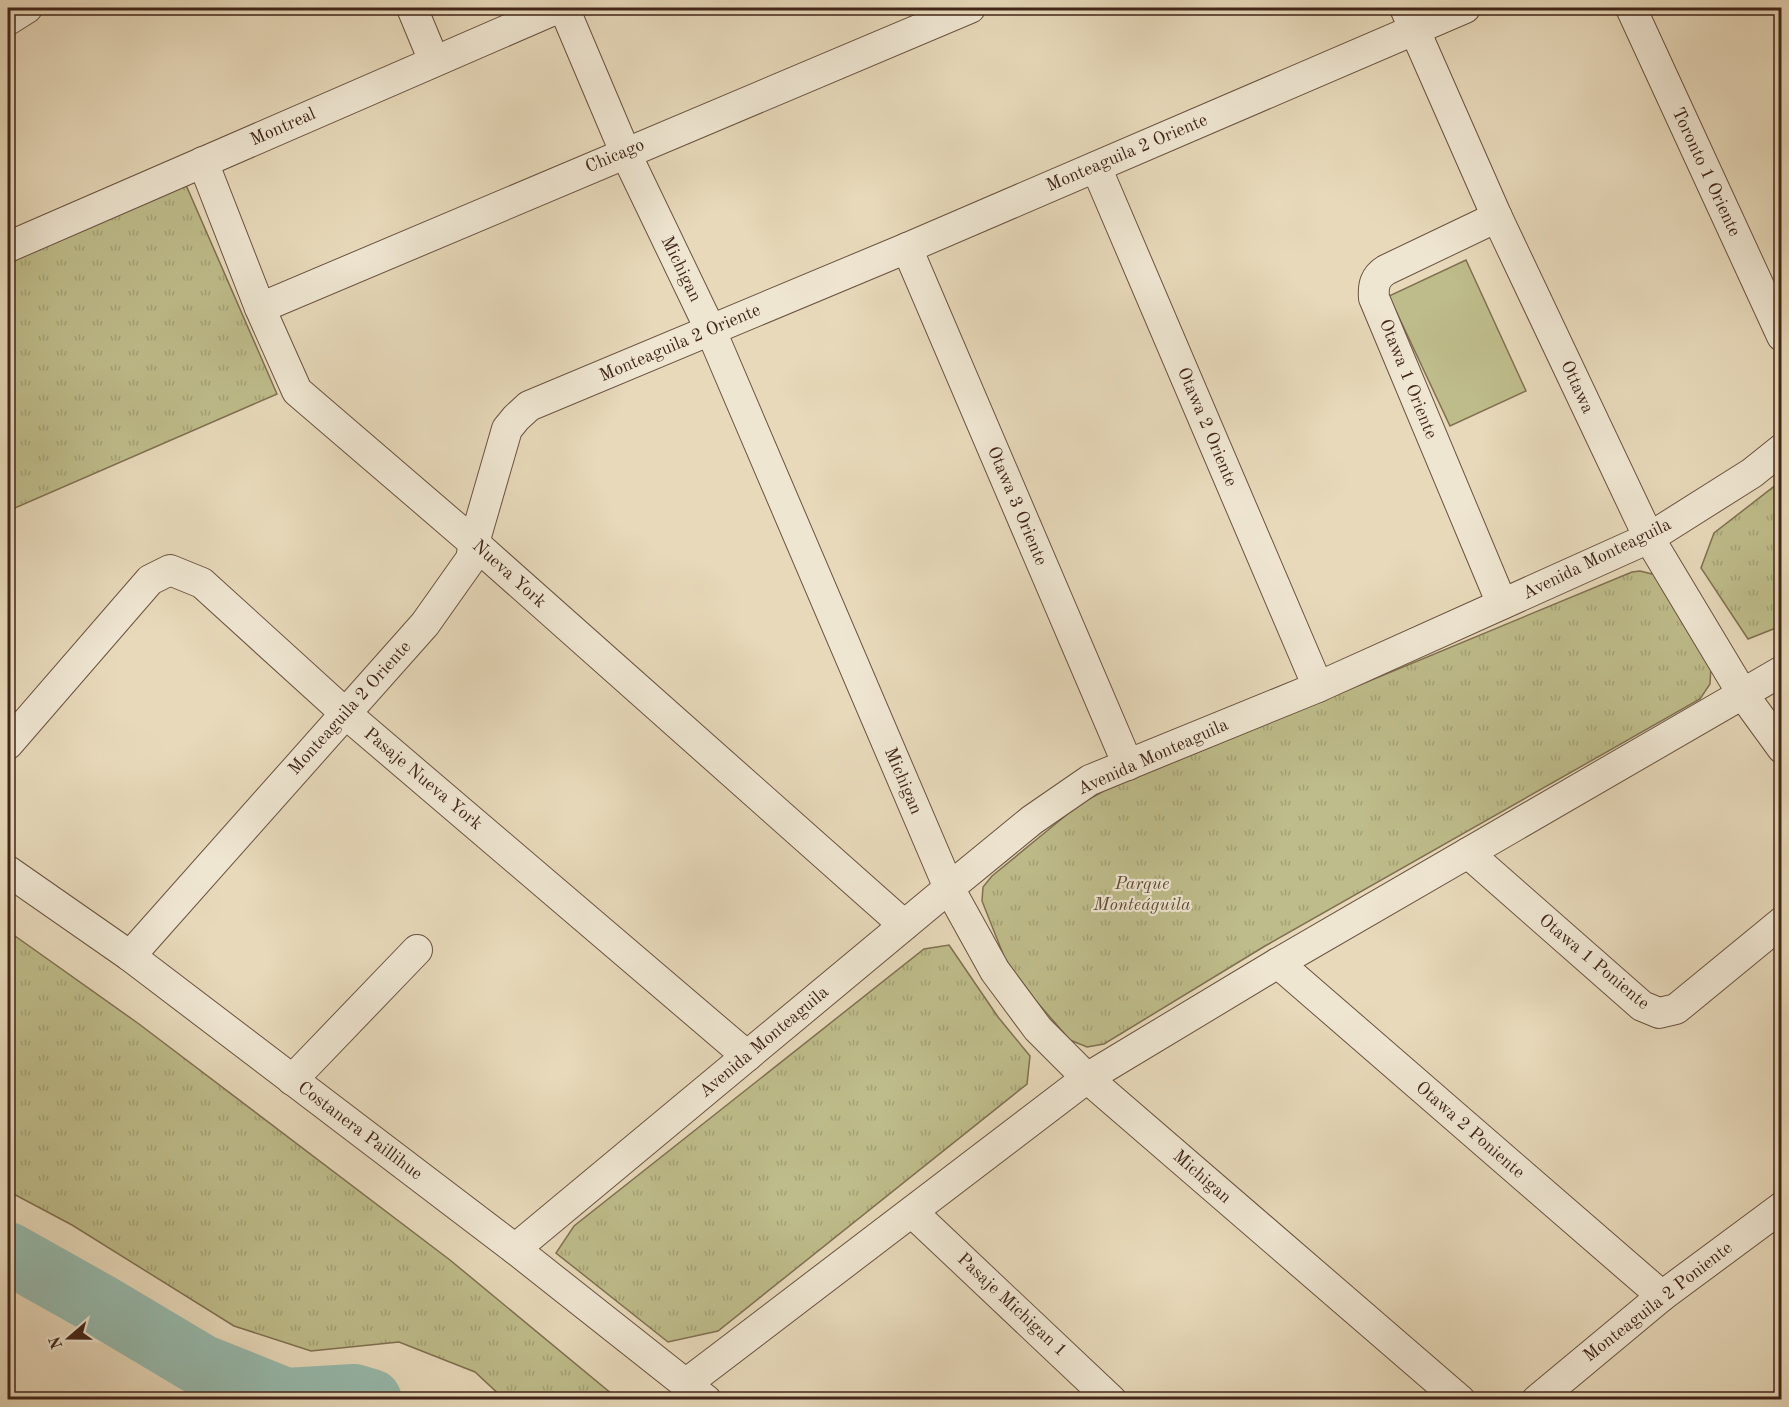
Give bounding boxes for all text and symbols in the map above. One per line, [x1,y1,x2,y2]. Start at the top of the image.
street label: Montreal [248,105,319,149]
street label: Toronto 1 Oriente [1668,105,1744,239]
street label: Monteaguila 2 Oriente [1044,111,1210,195]
street label: Chicago [583,136,647,176]
street label: Michigan [657,233,705,305]
street label: Monteaguila 2 Oriente [597,301,763,385]
street label: Otawa 1 Oriente [1376,316,1440,442]
street label: Ottawa [1557,358,1597,416]
street label: Otawa 2 Oriente [1174,365,1240,489]
street label: Otawa 3 Oriente [984,444,1050,568]
street label: Avenida Monteaguila [1520,515,1674,603]
street label: Nueva York [469,536,549,612]
street label: Monteaguila 2 Oriente [285,638,415,778]
street label: Avenida Monteaguila [1075,716,1231,798]
street label: Pasaje Nueva York [360,724,486,834]
street label: Michigan [881,745,925,817]
park label: Parque Monteáguila [1092,875,1191,914]
street label: Otawa 1 Poniente [1536,911,1652,1013]
street label: Avenida Monteaguila [696,983,832,1101]
street label: Costanera Paillihue [294,1078,426,1184]
street label: Otawa 2 Poniente [1412,1078,1528,1182]
street label: Michigan [1169,1147,1235,1207]
street label: Monteaguila 2 Poniente [1580,1239,1736,1365]
street label: Pasaje Michigan 1 [954,1250,1070,1360]
north arrow [39,1308,99,1368]
text: N [47,1333,66,1351]

